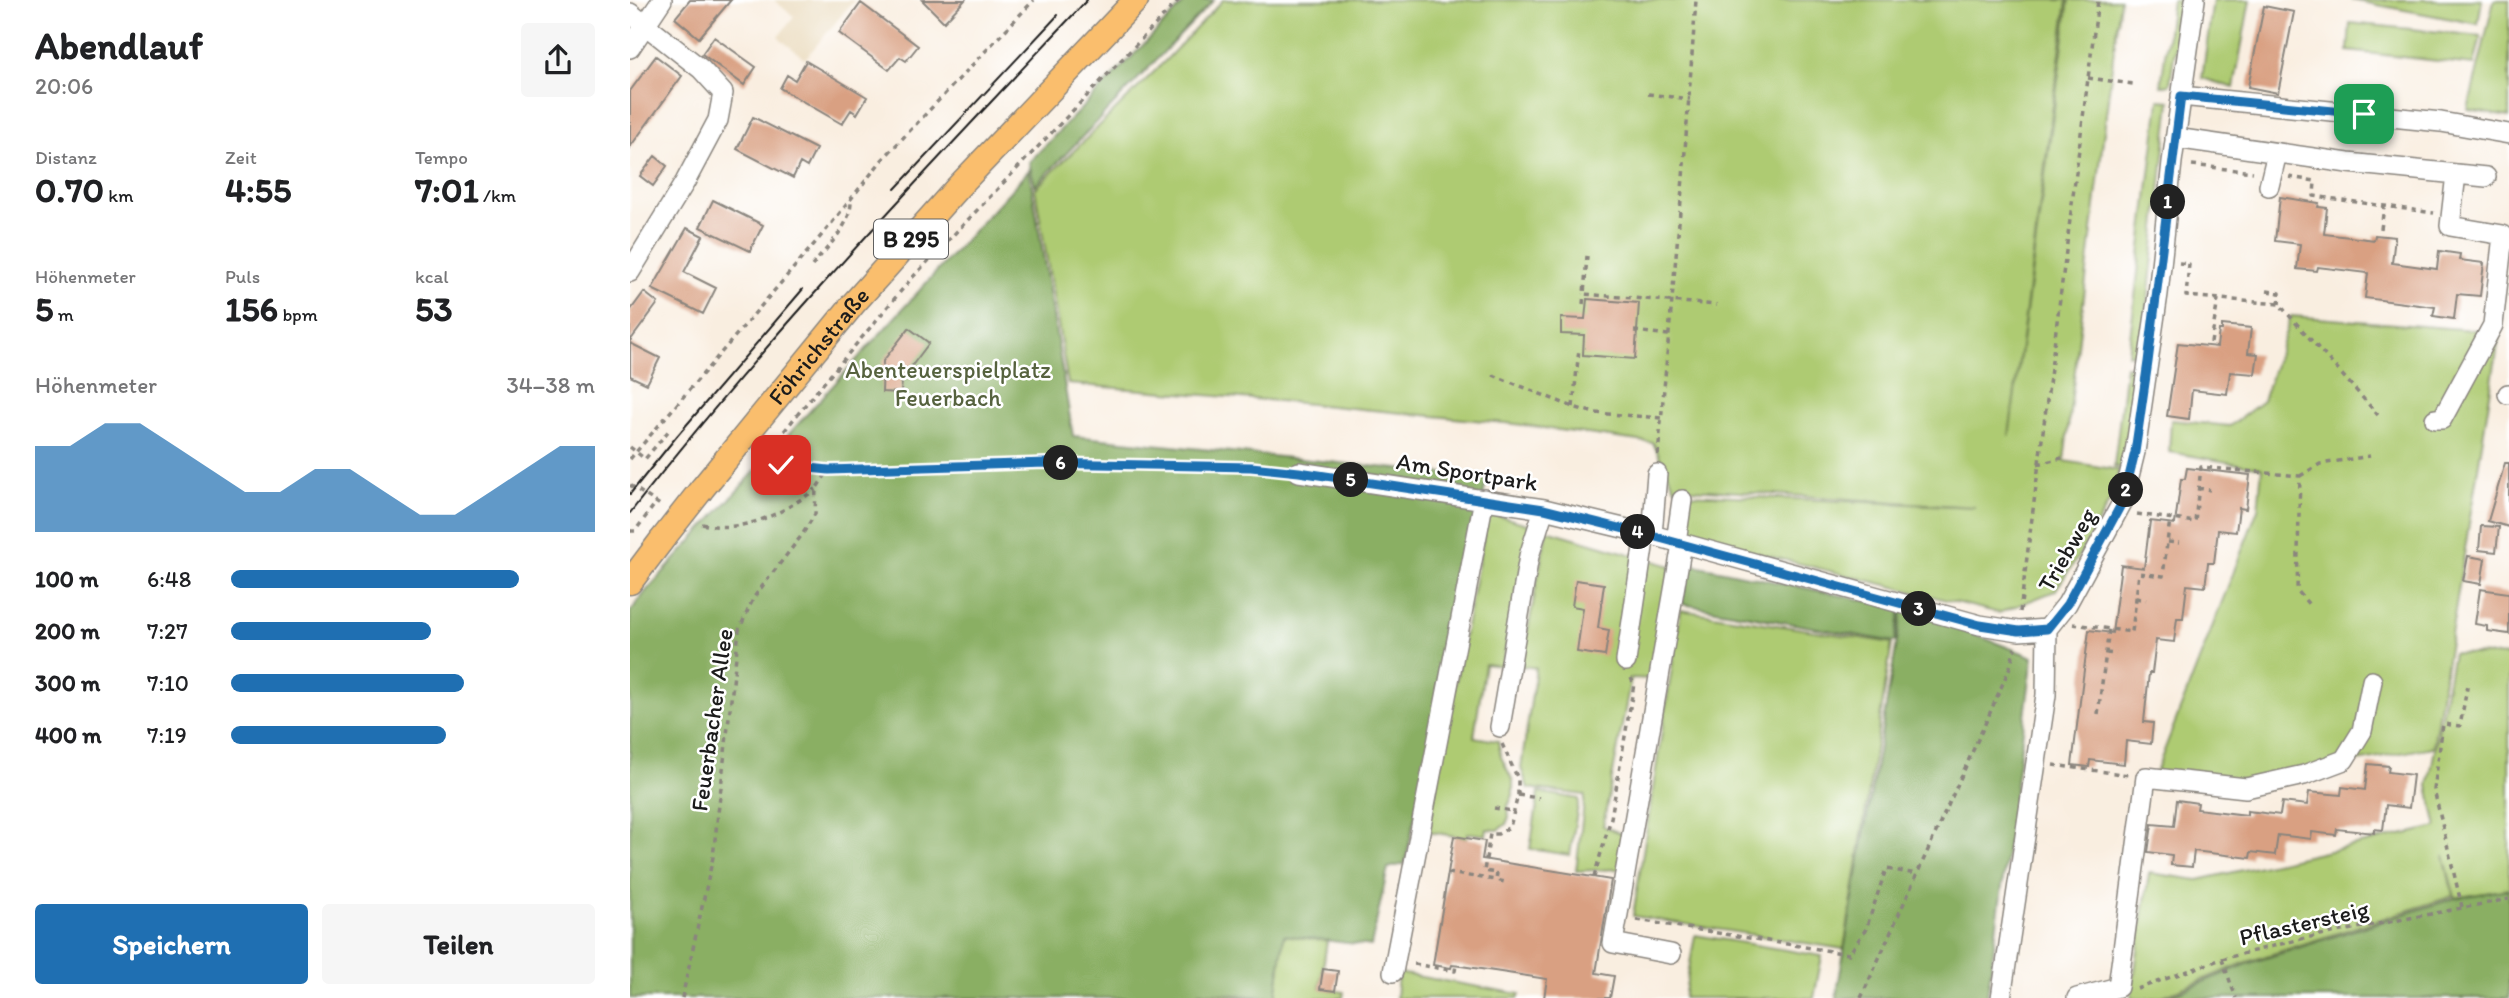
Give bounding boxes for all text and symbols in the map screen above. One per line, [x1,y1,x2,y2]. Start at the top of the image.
text: Abendlauf [35,23,203,69]
button: share [521,23,595,97]
text: 20:06 [35,72,93,100]
pin [2334,84,2394,144]
icon: arrive [2345,95,2383,133]
text: Distanz [35,146,97,169]
text: Zeit [225,146,257,169]
text: Tempo [415,146,468,169]
text: 0.70 [35,169,104,211]
text: 4:55 [225,169,291,211]
text: 7:01 [415,169,479,211]
text: km [104,184,134,207]
text: /km [479,184,516,207]
pin: 1 [2150,184,2186,220]
text: 1 [2163,190,2172,213]
road number: B 295 [874,220,948,258]
text: Höhenmeter [35,265,136,288]
text: Puls [225,265,260,288]
text: kcal [415,265,449,288]
street label: Föhrichstraße [762,281,875,410]
text: 5 [35,288,53,330]
text: 156 [225,288,278,330]
text: 53 [415,288,452,330]
text: m [53,303,74,326]
text: bpm [278,303,318,326]
park label: Abenteuerspielplatz Feuerbach [845,355,1051,412]
text: Höhenmeter [35,371,157,399]
text: 34–38 m [506,371,595,399]
pin [751,435,811,495]
icon: check [762,446,800,484]
pin: 6 [1044,446,1078,480]
street label: Am Sportpark [1394,446,1540,497]
text: 6 [1055,451,1066,474]
pin: 5 [1334,462,1368,498]
text: 5 [1346,468,1355,491]
pin: 2 [2108,472,2144,508]
text: 2 [2121,478,2131,501]
street label: Triebweg [2031,502,2102,597]
pin: 4 [1620,514,1656,550]
text: 4 [1632,520,1643,543]
text: 100 m [35,565,99,593]
text: 6:48 [147,565,191,593]
pin: 3 [1902,592,1936,626]
text: 3 [1913,597,1924,620]
text: 200 m [35,617,100,645]
text: 7:27 [147,617,188,645]
street label: Feuerbacher Allee [684,627,739,813]
text: 300 m [35,669,100,697]
text: 7:10 [147,669,189,697]
text: 400 m [35,721,102,749]
text: 7:19 [147,721,187,749]
street label: Pflastersteig [2236,893,2372,952]
button: Speichern [35,904,308,984]
button: Teilen [322,904,595,984]

